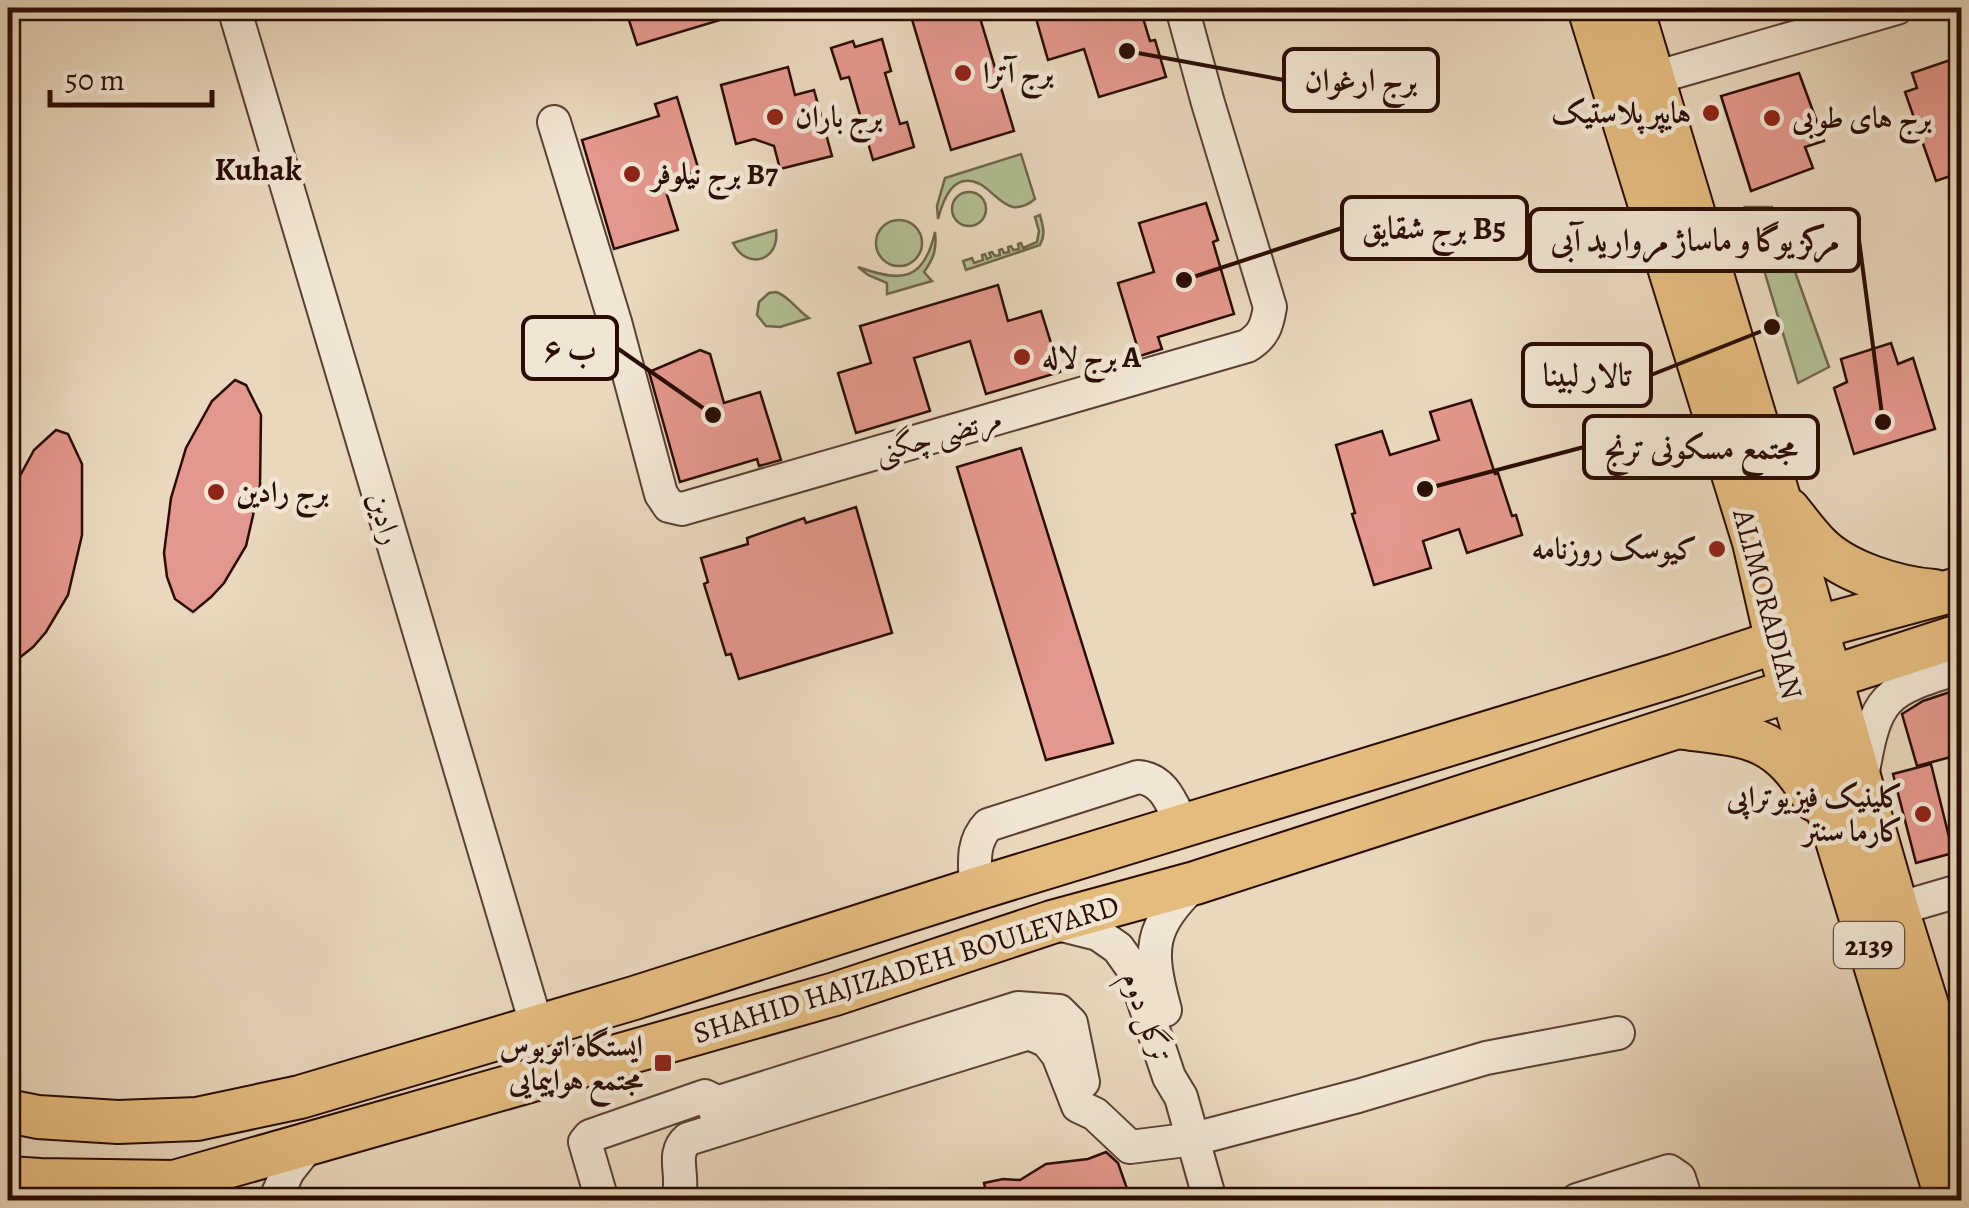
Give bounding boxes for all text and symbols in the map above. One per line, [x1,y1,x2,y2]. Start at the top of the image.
scale bar [50,45,212,107]
callout: برج ارغوان [1284,49,1438,111]
place label: برج آترا [983,53,1055,100]
text: برج ارغوان [1304,58,1418,109]
text: 50 m [65,60,125,100]
marker: برج آترا [952,62,974,84]
place label: هایپر پلاستیک [1551,93,1691,135]
place label: برج باران [795,97,883,144]
place label: برج های طوبی [1791,98,1932,145]
marker: هایپر پلاستیک [1700,102,1722,124]
marker: برج باران [764,106,786,128]
marker: برج های طوبی [1761,107,1783,129]
district label: Kuhak [214,147,302,191]
place label: برج نیلوفر B7 [649,154,778,201]
marker: برج نیلوفر B7 [621,163,643,185]
callout: برج شقایق B5 [1342,197,1527,259]
text: برج شقایق B5 [1362,206,1506,257]
callout: مرکز یوگا و ماساژ مروارید آبی [1530,209,1859,271]
text: مرکز یوگا و ماساژ مروارید آبی [1549,218,1840,263]
callout: ب ۶ [523,317,617,379]
text: ب ۶ [543,327,597,371]
place label: برج لاله A [1042,337,1141,384]
callout: تالار لبینا [1523,344,1651,406]
marker: برج لاله A [1011,346,1033,368]
text: تالار لبینا [1543,353,1632,397]
street label: مرتضی چگنی [869,398,1007,474]
callout: مجتمع مسکونی ترنج [1584,416,1818,478]
text: مجتمع مسکونی ترنج [1604,426,1798,478]
place label: برج رادین [236,472,329,519]
marker: برج رادین [205,481,227,503]
street label: رادین [358,487,412,549]
street label: ALIMORADIAN [1723,503,1813,704]
place label: کیوسک روزنامه [1532,529,1697,569]
marker: کیوسک روزنامه [1706,538,1728,560]
place label: کلینیک فیزیوتراپی کارما سنتر [1725,777,1903,851]
marker: کلینیک فیزیوتراپی کارما سنتر [1912,803,1934,825]
street label: SHAHID HAJIZADEH BOULEVARD [688,885,1124,1053]
road number: 2139 [1834,922,1904,968]
street label: ترگل دوم [1106,966,1182,1070]
place label: ایستگاه اتوبوس مجتمع هواپیمایی [499,1026,644,1107]
marker: ایستگاه اتوبوس مجتمع هواپیمایی [652,1052,674,1074]

